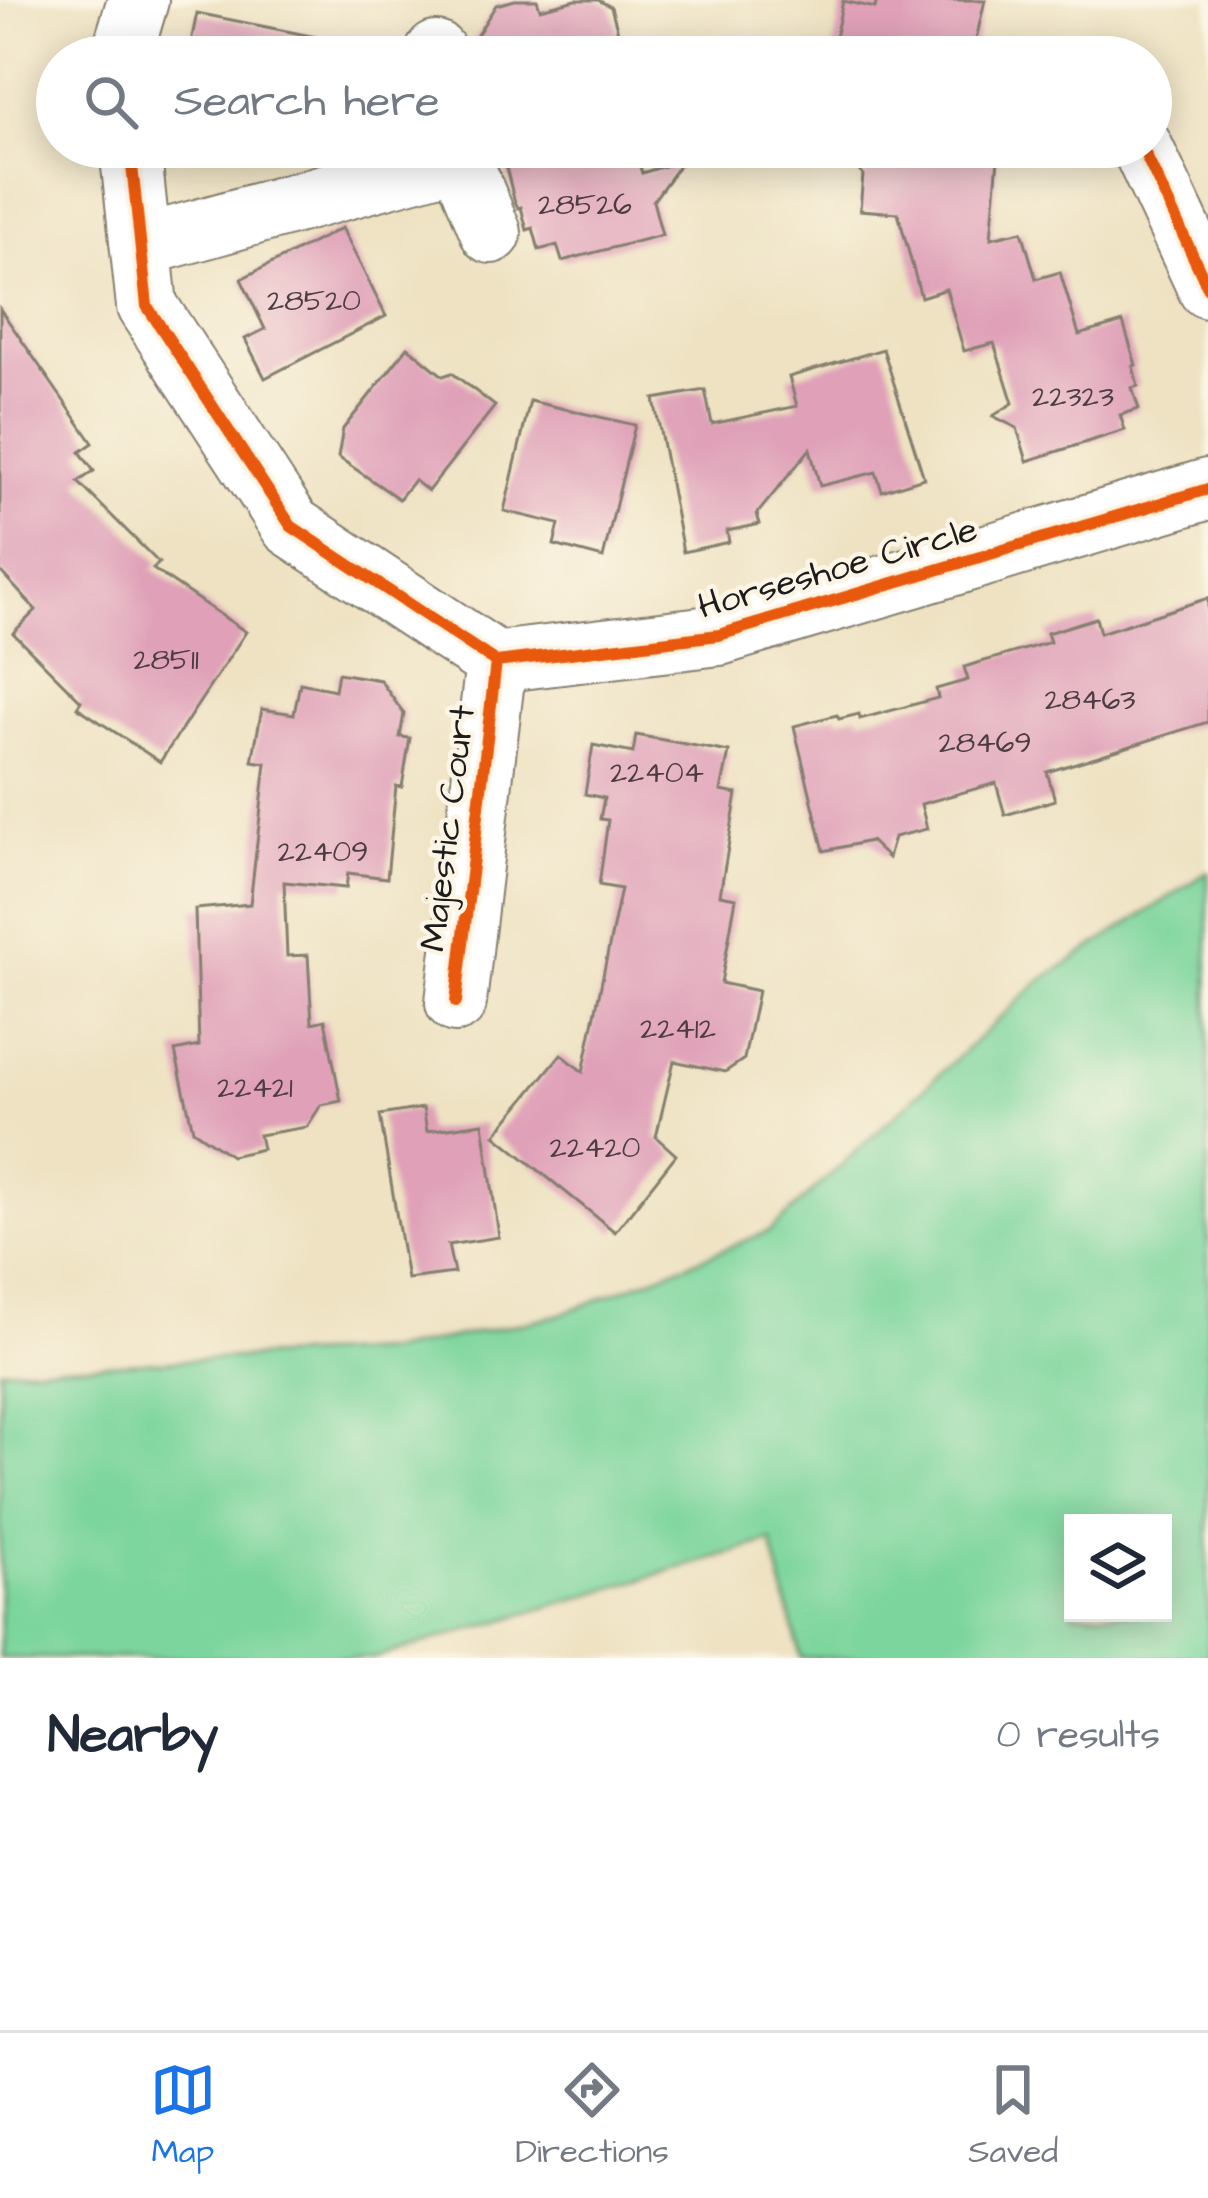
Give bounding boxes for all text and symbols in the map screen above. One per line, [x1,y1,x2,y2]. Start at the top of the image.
search box [36,36,1172,168]
icon: search [78,69,144,135]
text: Search here [174,71,440,133]
house number: 28526 [538,184,632,226]
house number: 28520 [267,280,361,322]
house number: 22323 [1032,376,1114,418]
street label: Horseshoe Circle [692,504,983,633]
house number: 28511 [133,639,199,681]
house number: 28463 [1044,679,1136,721]
street label: Majestic Court [408,702,489,954]
house number: 28469 [939,722,1031,764]
house number: 22404 [610,752,704,794]
house number: 22409 [278,831,368,873]
house number: 22412 [640,1008,716,1050]
house number: 22421 [217,1067,293,1109]
house number: 22420 [550,1127,640,1169]
map controls [1064,1514,1172,1622]
button: layers [1064,1514,1172,1622]
text: Nearby [48,1701,218,1772]
text: 0 results [996,1709,1160,1763]
tab: Map [150,2057,216,2175]
tab: Directions [515,2057,669,2175]
tab: Saved [968,2057,1058,2175]

